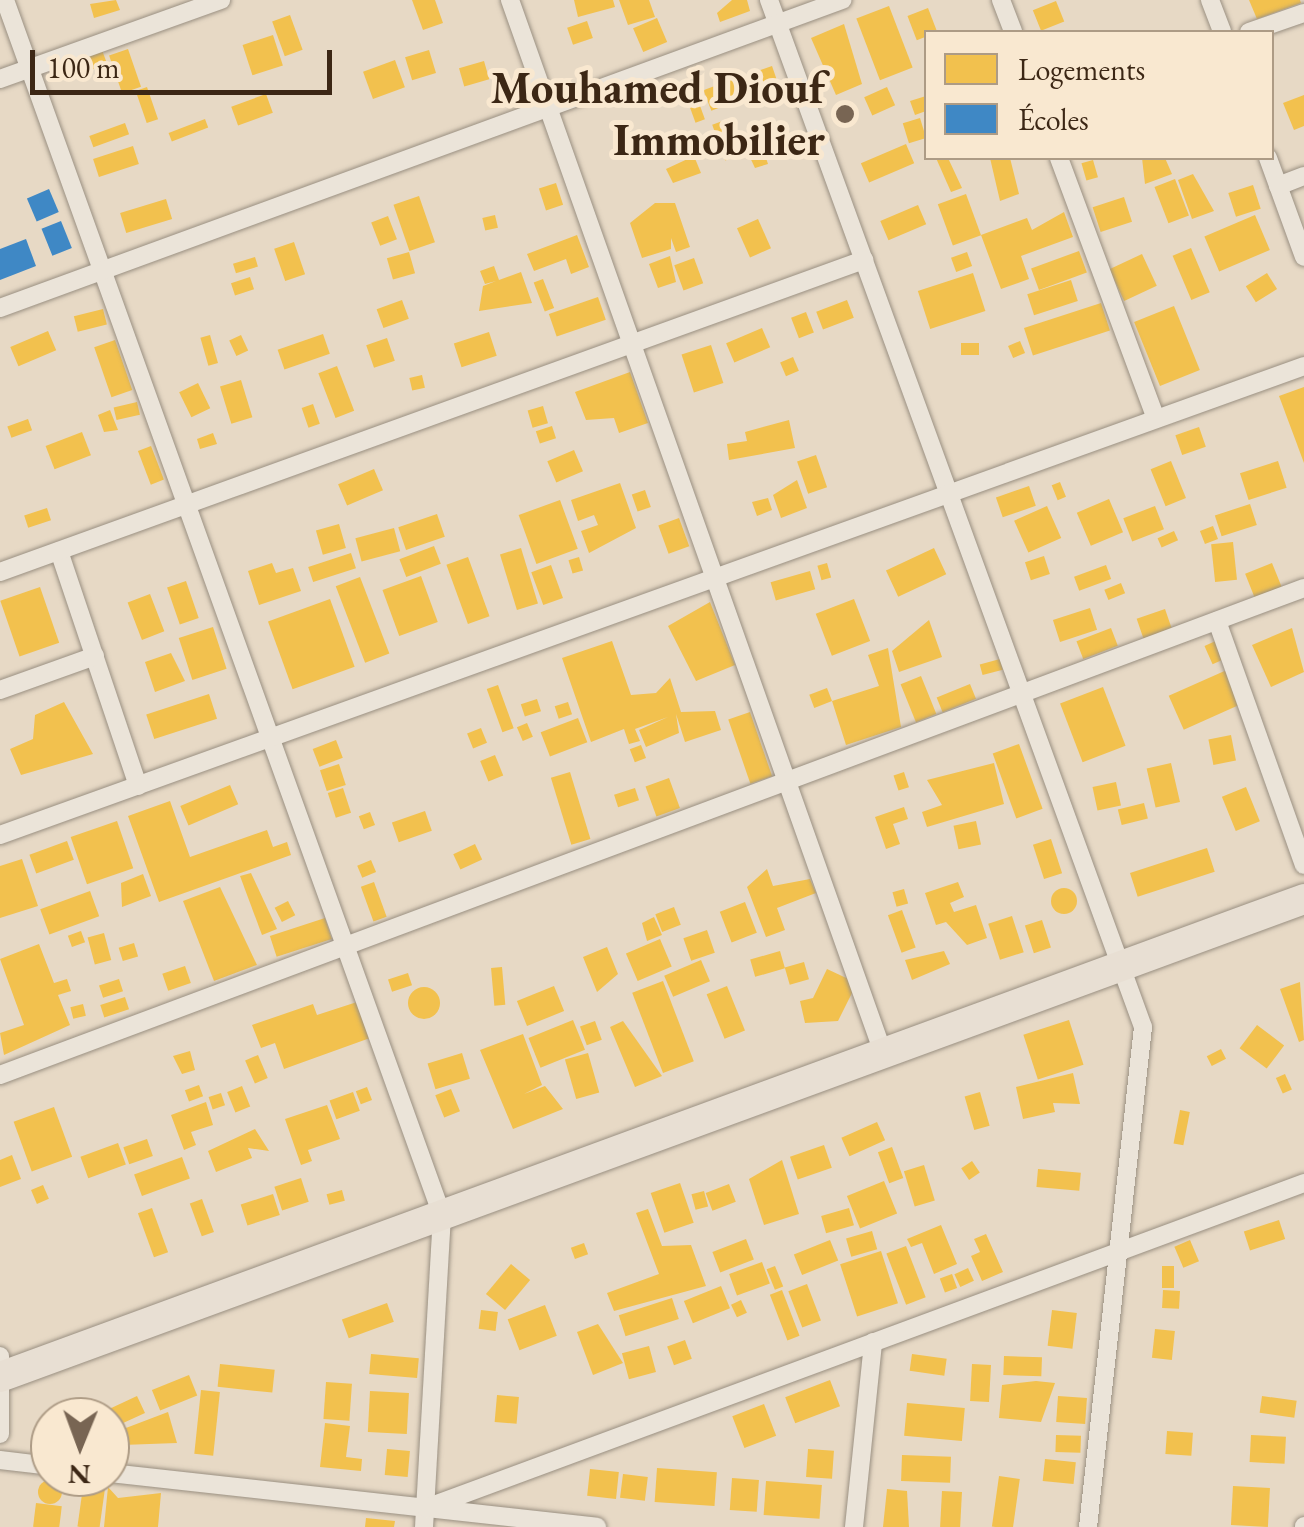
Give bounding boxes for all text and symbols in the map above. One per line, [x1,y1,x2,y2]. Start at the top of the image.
scale bar [35,30,338,92]
legend [924,30,1274,160]
text: 100 m [47,48,120,87]
text: Logements [1018,50,1145,89]
place label: Mouhamed Diouf Immobilier [490,61,825,167]
text: Écoles [1018,100,1089,139]
marker: Mouhamed Diouf Immobilier [834,103,856,125]
north arrow [30,1397,130,1497]
text: N [68,1457,91,1493]

